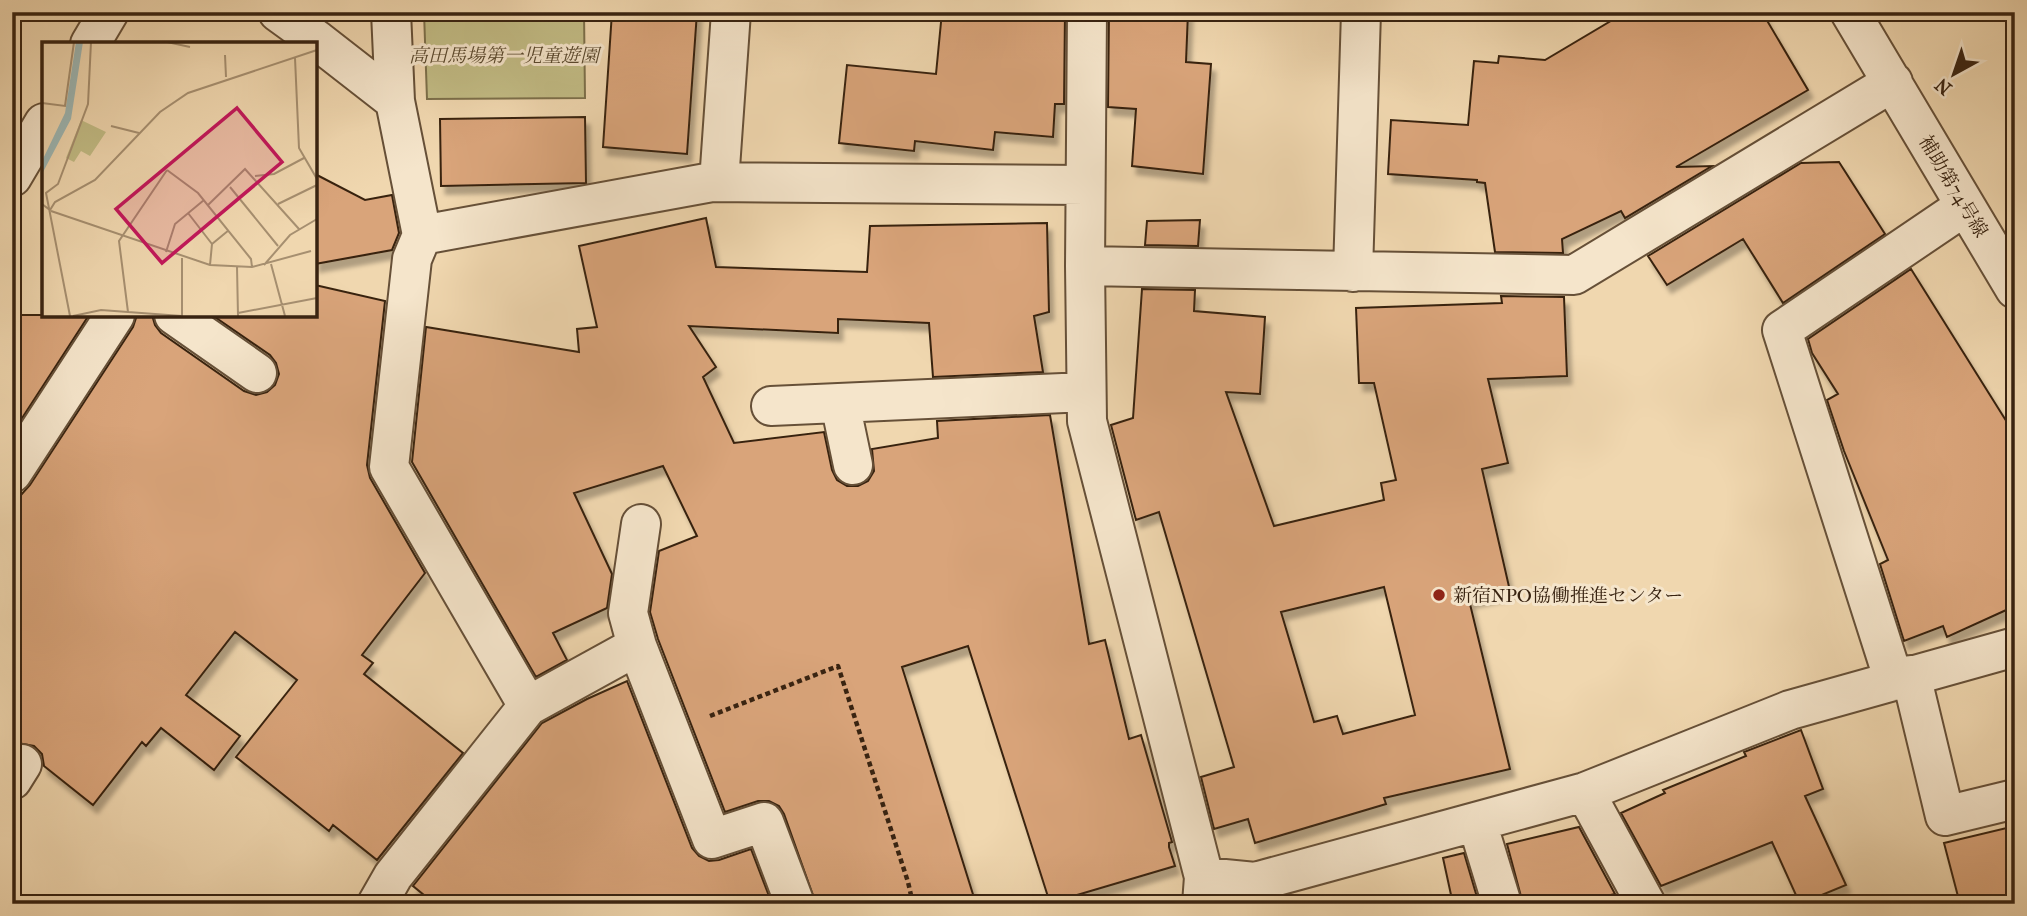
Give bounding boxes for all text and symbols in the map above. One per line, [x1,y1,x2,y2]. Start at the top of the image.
north arrow [1918,38,1988,108]
inset map [42,42,317,317]
park label: 高田馬場第一児童遊園 [409,45,602,67]
text: N [1931,73,1956,99]
street label: 補助第74号線 [1914,132,1992,241]
place label: 新宿NPO協働推進センター [1453,585,1683,607]
marker: 新宿NPO協働推進センター [1431,587,1447,603]

